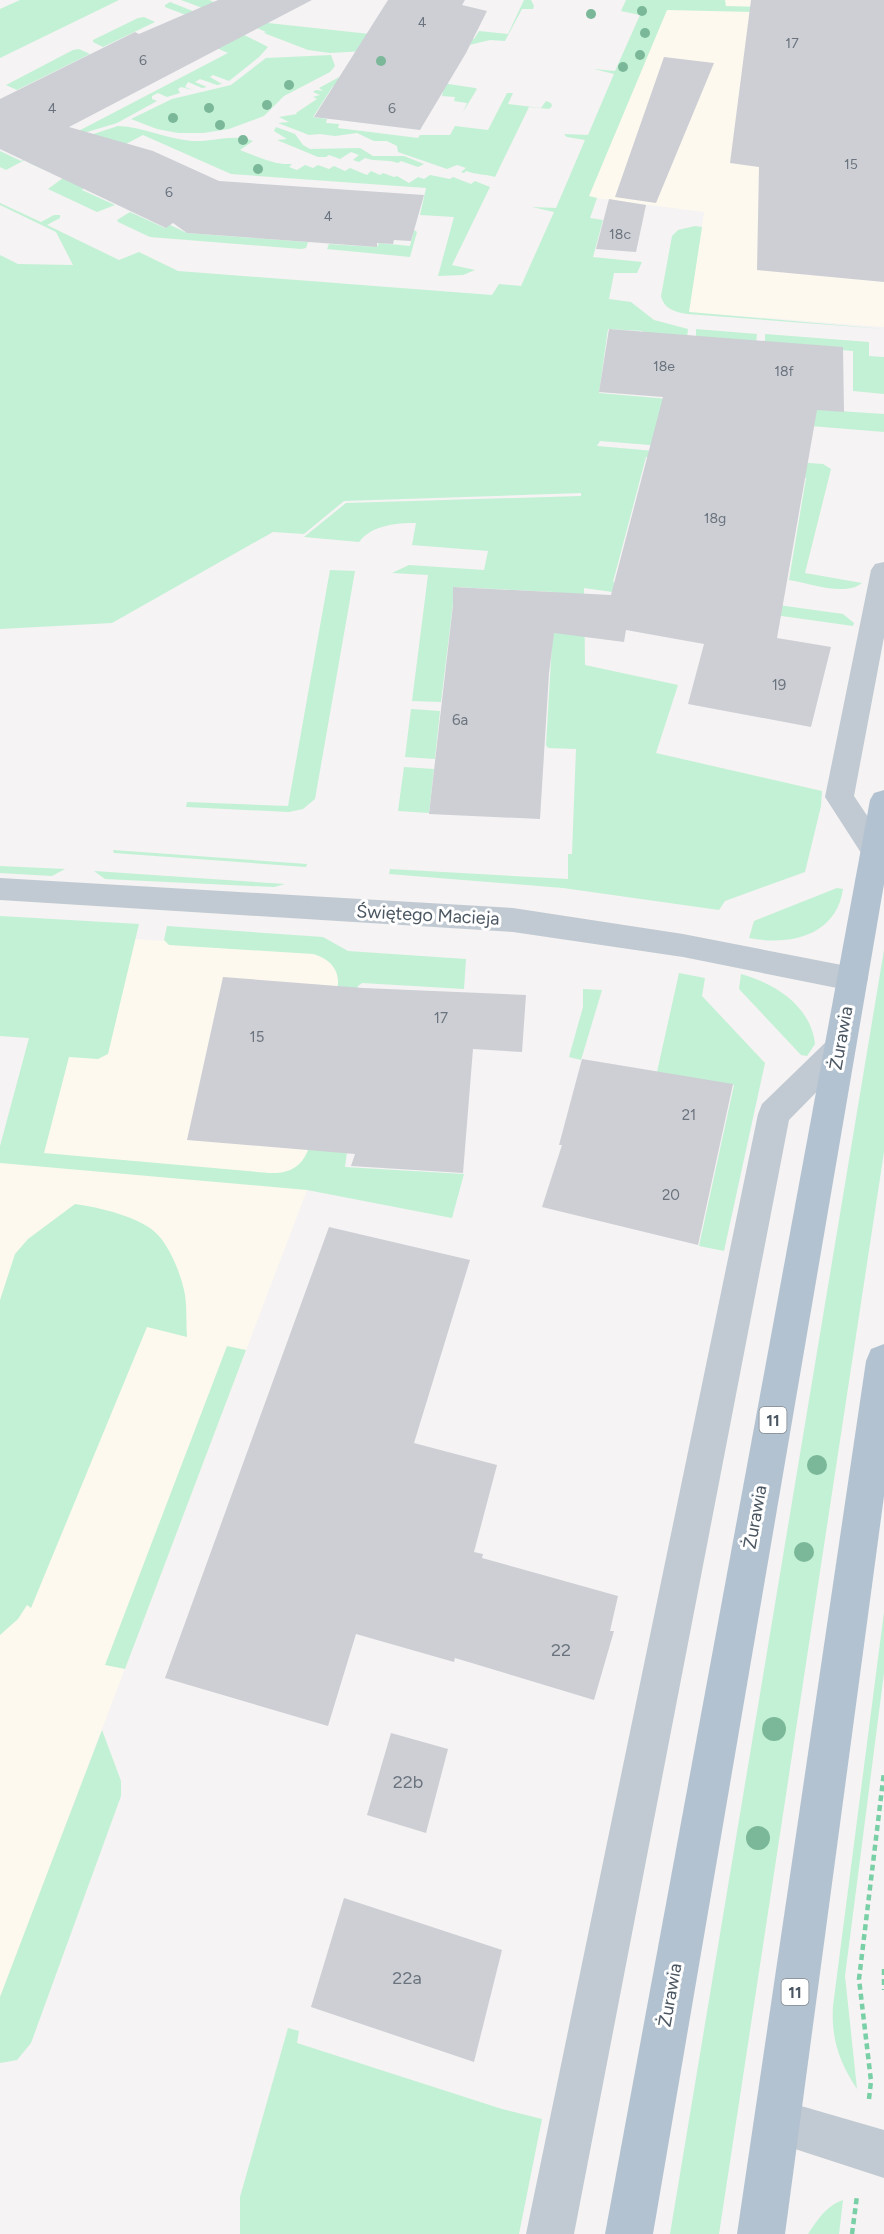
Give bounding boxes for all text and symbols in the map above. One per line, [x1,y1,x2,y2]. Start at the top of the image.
house number: 4 [418,14,427,31]
house number: 17 [785,35,799,52]
house number: 6 [139,52,147,69]
house number: 4 [48,100,57,117]
house number: 6 [388,100,396,117]
house number: 15 [844,156,858,173]
house number: 6 [165,184,173,201]
house number: 4 [324,208,333,225]
house number: 18c [609,226,631,243]
house number: 18e [653,358,675,375]
house number: 18f [774,363,795,380]
house number: 18g [704,510,726,527]
house number: 19 [772,676,786,694]
house number: 6a [452,711,468,729]
street label: Świętego Macieja [356,900,500,930]
street label: Żurawia [825,1004,857,1072]
house number: 17 [434,1009,448,1027]
house number: 15 [250,1028,264,1046]
house number: 21 [682,1106,696,1124]
house number: 20 [662,1186,680,1204]
road number: 11 [760,1407,786,1433]
street label: Żurawia [739,1483,771,1551]
house number: 22 [551,1639,571,1661]
house number: 22b [393,1771,423,1793]
street label: Żurawia [654,1961,686,2029]
house number: 22a [392,1967,422,1989]
road number: 11 [782,1979,808,2005]

